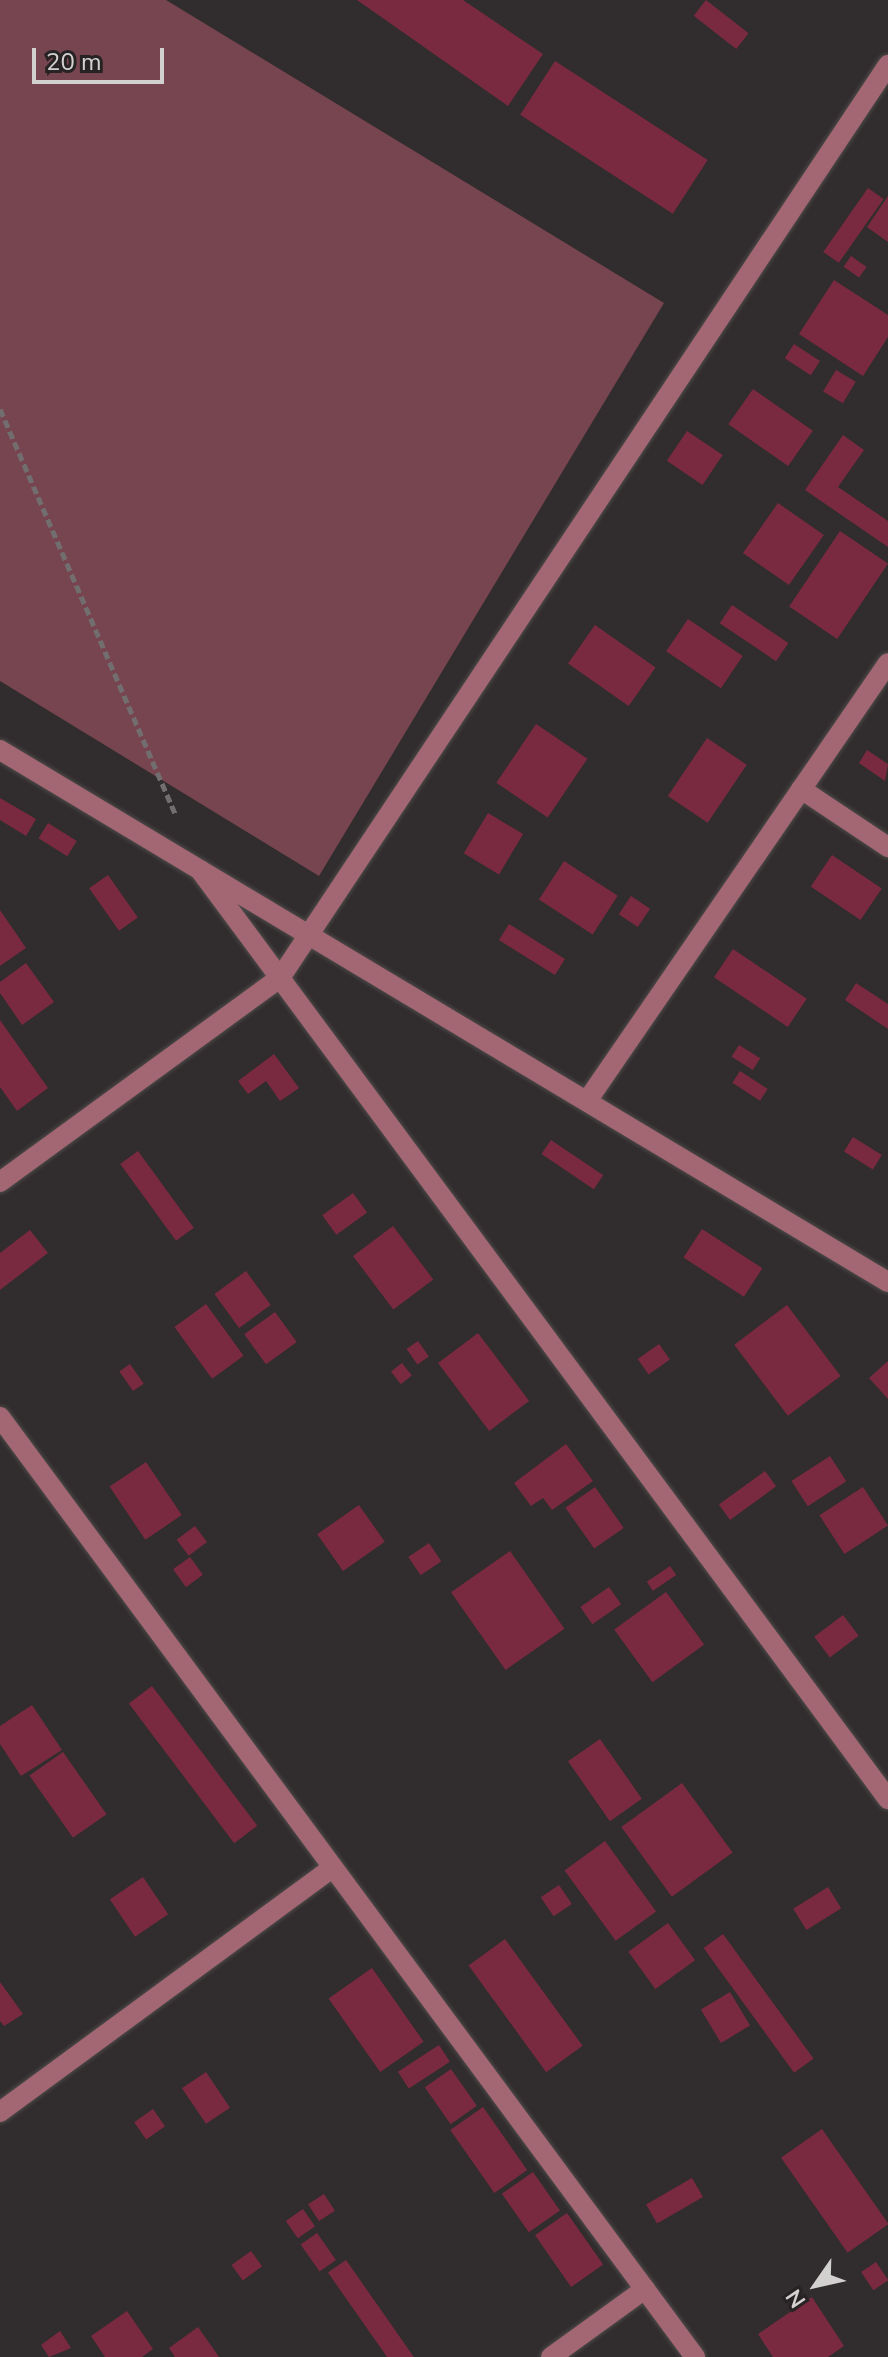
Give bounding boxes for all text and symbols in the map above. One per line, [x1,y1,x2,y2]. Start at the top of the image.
scale bar [36,32,168,82]
text: 20 m [46,46,102,78]
north arrow [776,2245,856,2325]
text: N [779,2283,813,2314]

